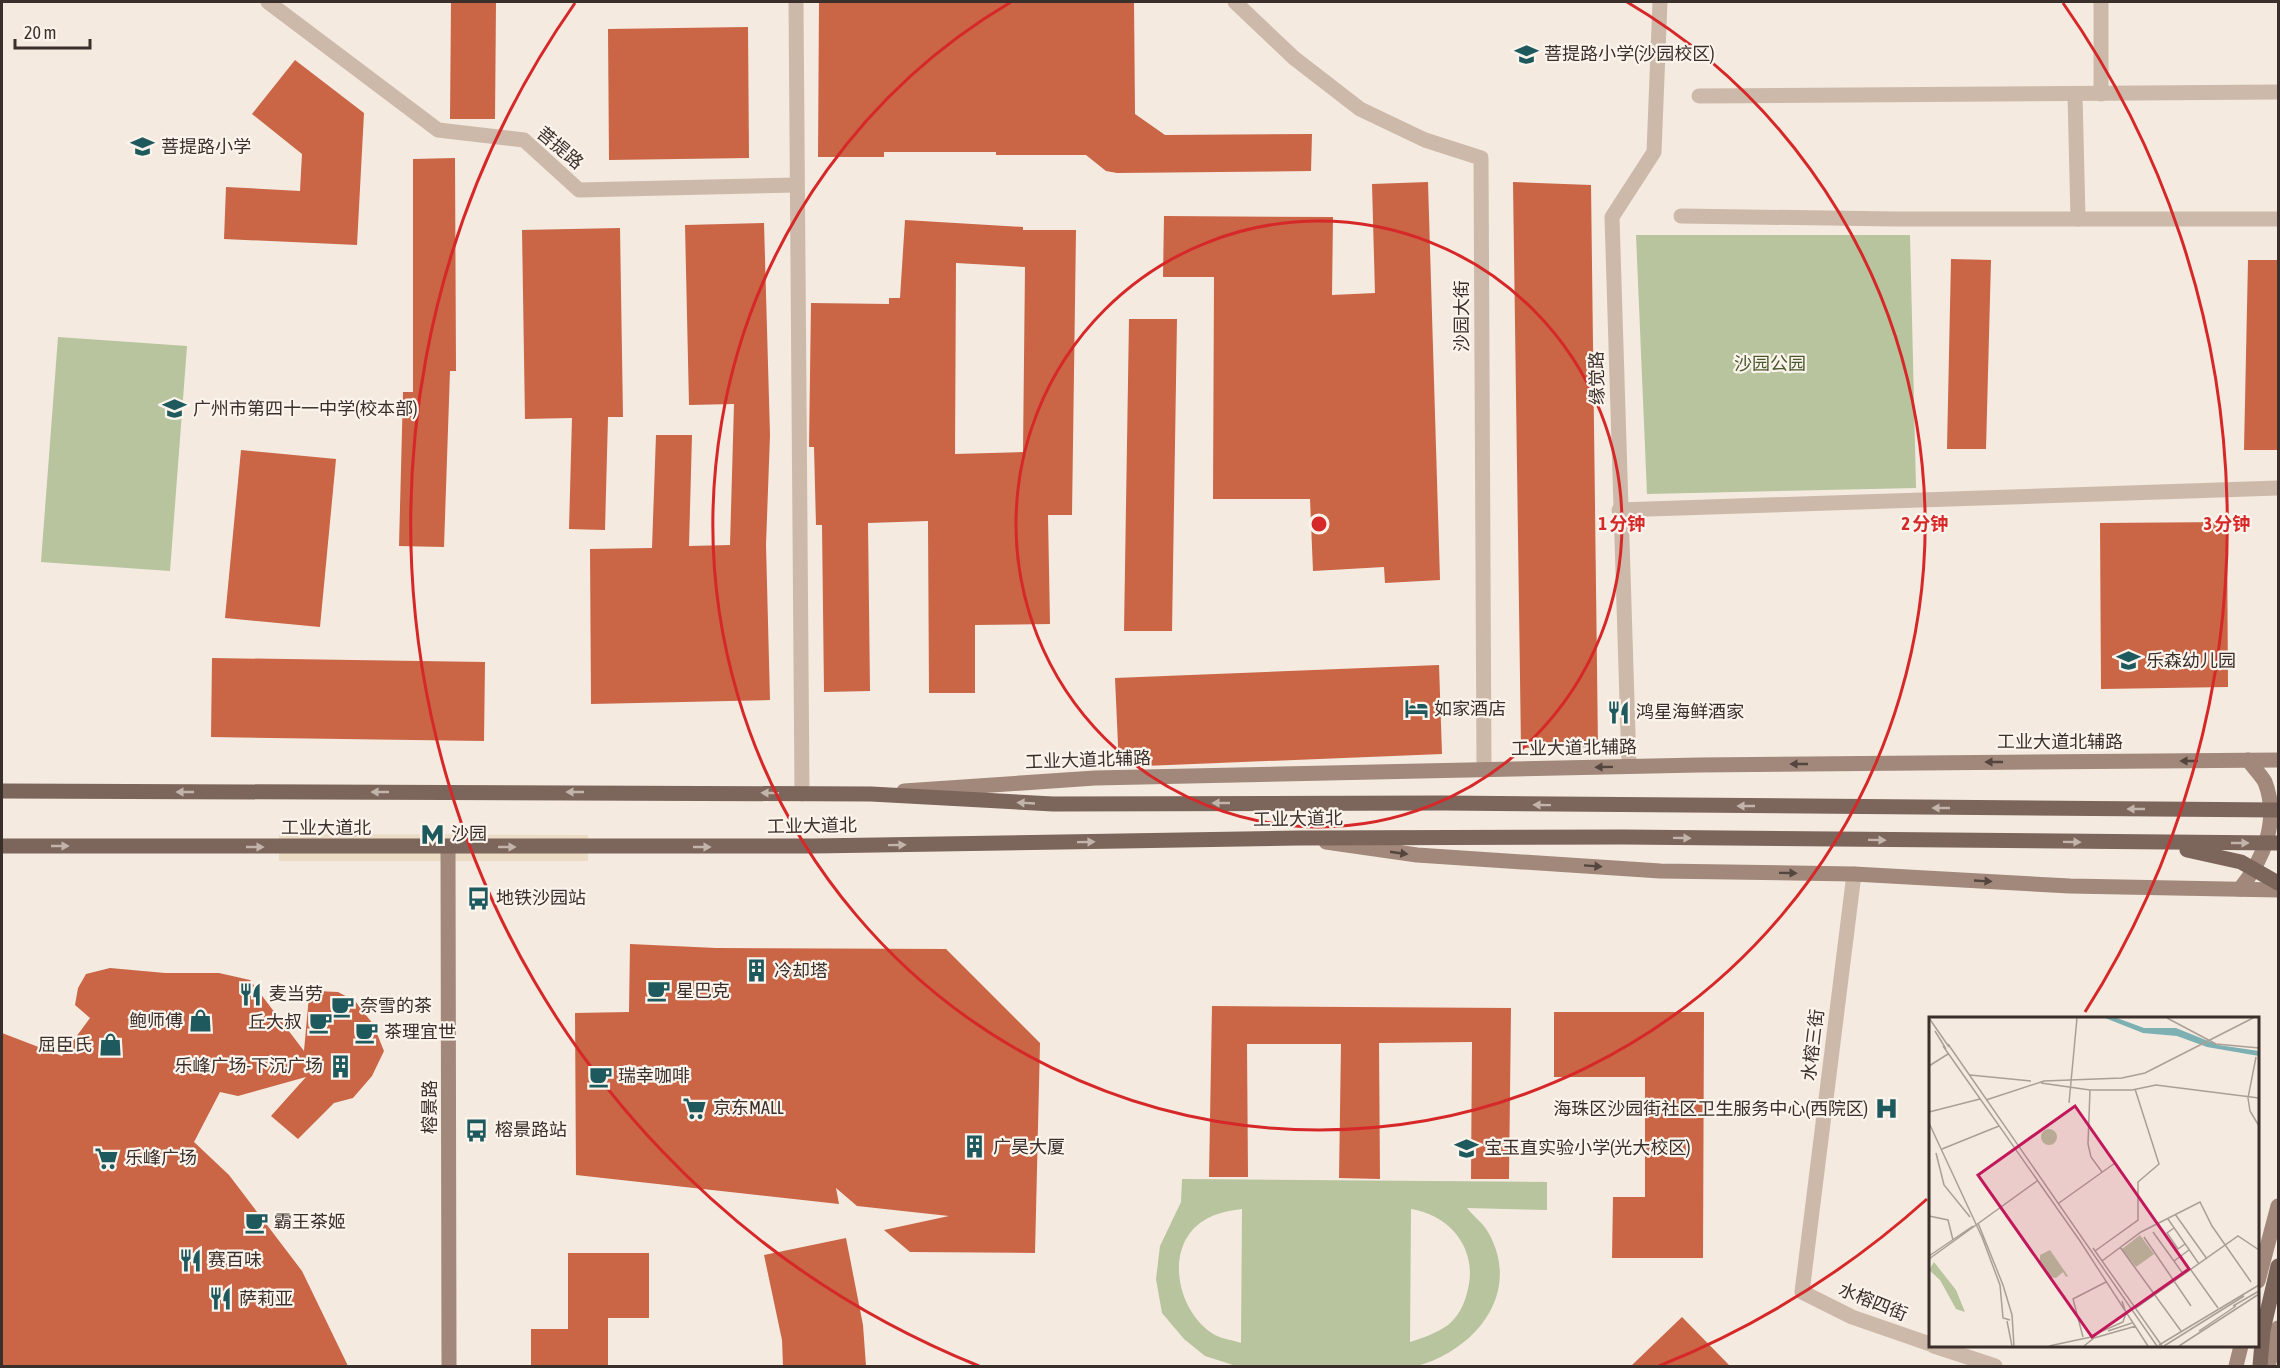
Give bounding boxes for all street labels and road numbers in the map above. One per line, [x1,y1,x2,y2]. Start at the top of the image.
street label: 菩提路 [533,122,588,173]
street label: 沙园大街 [1451,280,1472,352]
street label: 缘觉路 [1586,351,1607,405]
street label: 工业大道北辅路 [1997,731,2123,752]
street label: 工业大道北辅路 [1511,736,1637,759]
street label: 工业大道北辅路 [1025,747,1151,772]
street label: 工业大道北 [1253,807,1343,830]
street label: 工业大道北 [767,814,857,837]
street label: 工业大道北 [281,817,371,838]
street label: 水榕三街 [1798,1008,1827,1082]
street label: 榕景路 [419,1080,440,1134]
street label: 水榕四街 [1836,1278,1910,1325]

